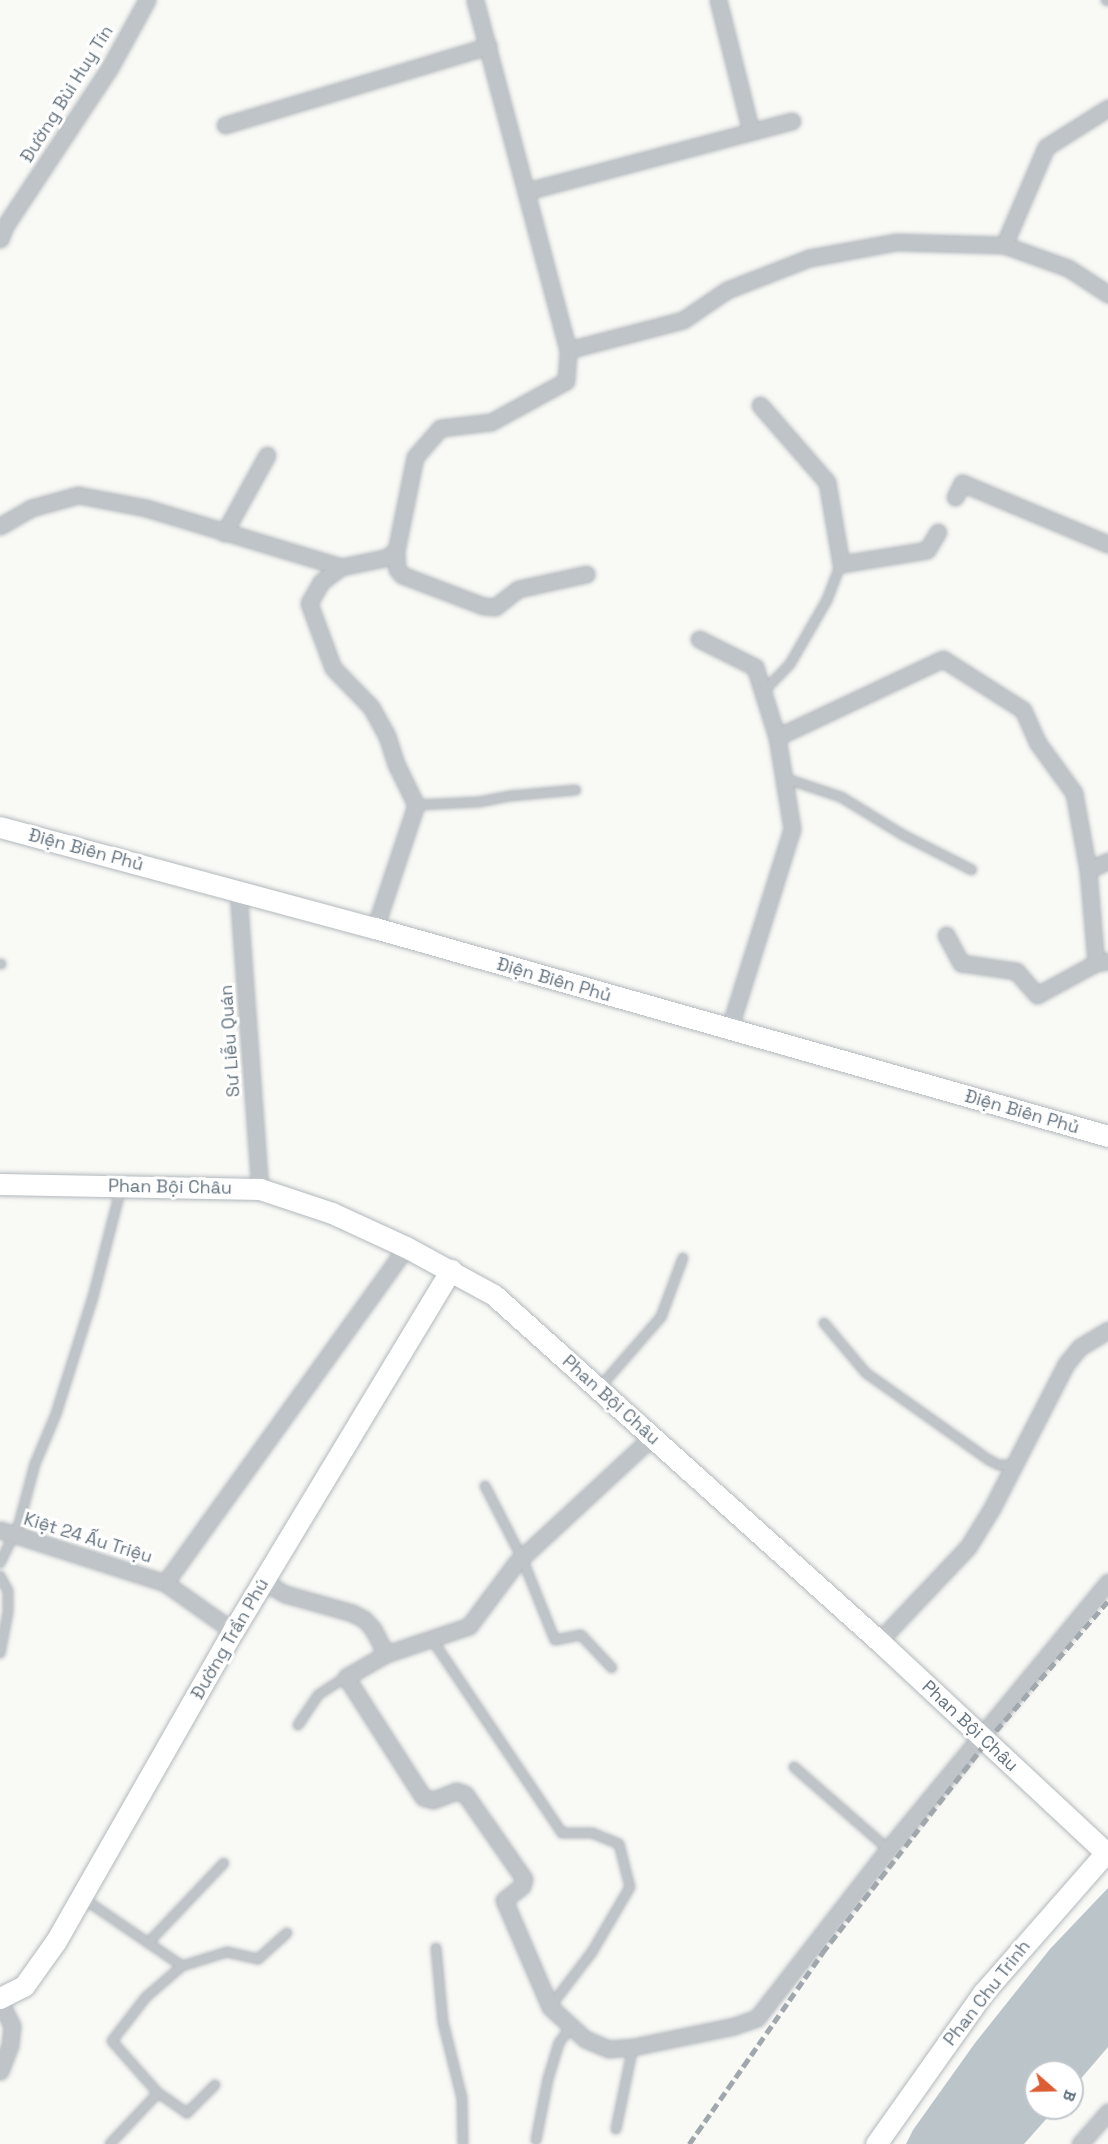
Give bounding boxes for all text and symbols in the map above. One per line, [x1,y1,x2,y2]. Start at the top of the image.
street label: Đường Bùi Huy Tín [16,21,118,167]
street label: Điện Biên Phủ [26,824,146,876]
street label: Điện Biên Phủ [494,953,614,1007]
street label: Sư Liễu Quán [215,984,245,1098]
street label: Điện Biên Phủ [962,1085,1082,1139]
street label: Phan Bội Châu [108,1175,232,1199]
street label: Phan Bội Châu [558,1351,664,1449]
street label: Kiệt 24 Ấu Triệu [21,1508,155,1568]
street label: Đường Trần Phú [187,1575,273,1703]
street label: Phan Bội Châu [917,1676,1023,1776]
street label: Phan Chu Trinh [939,1936,1035,2050]
north arrow [1024,2060,1084,2120]
text: B [1058,2087,1081,2104]

